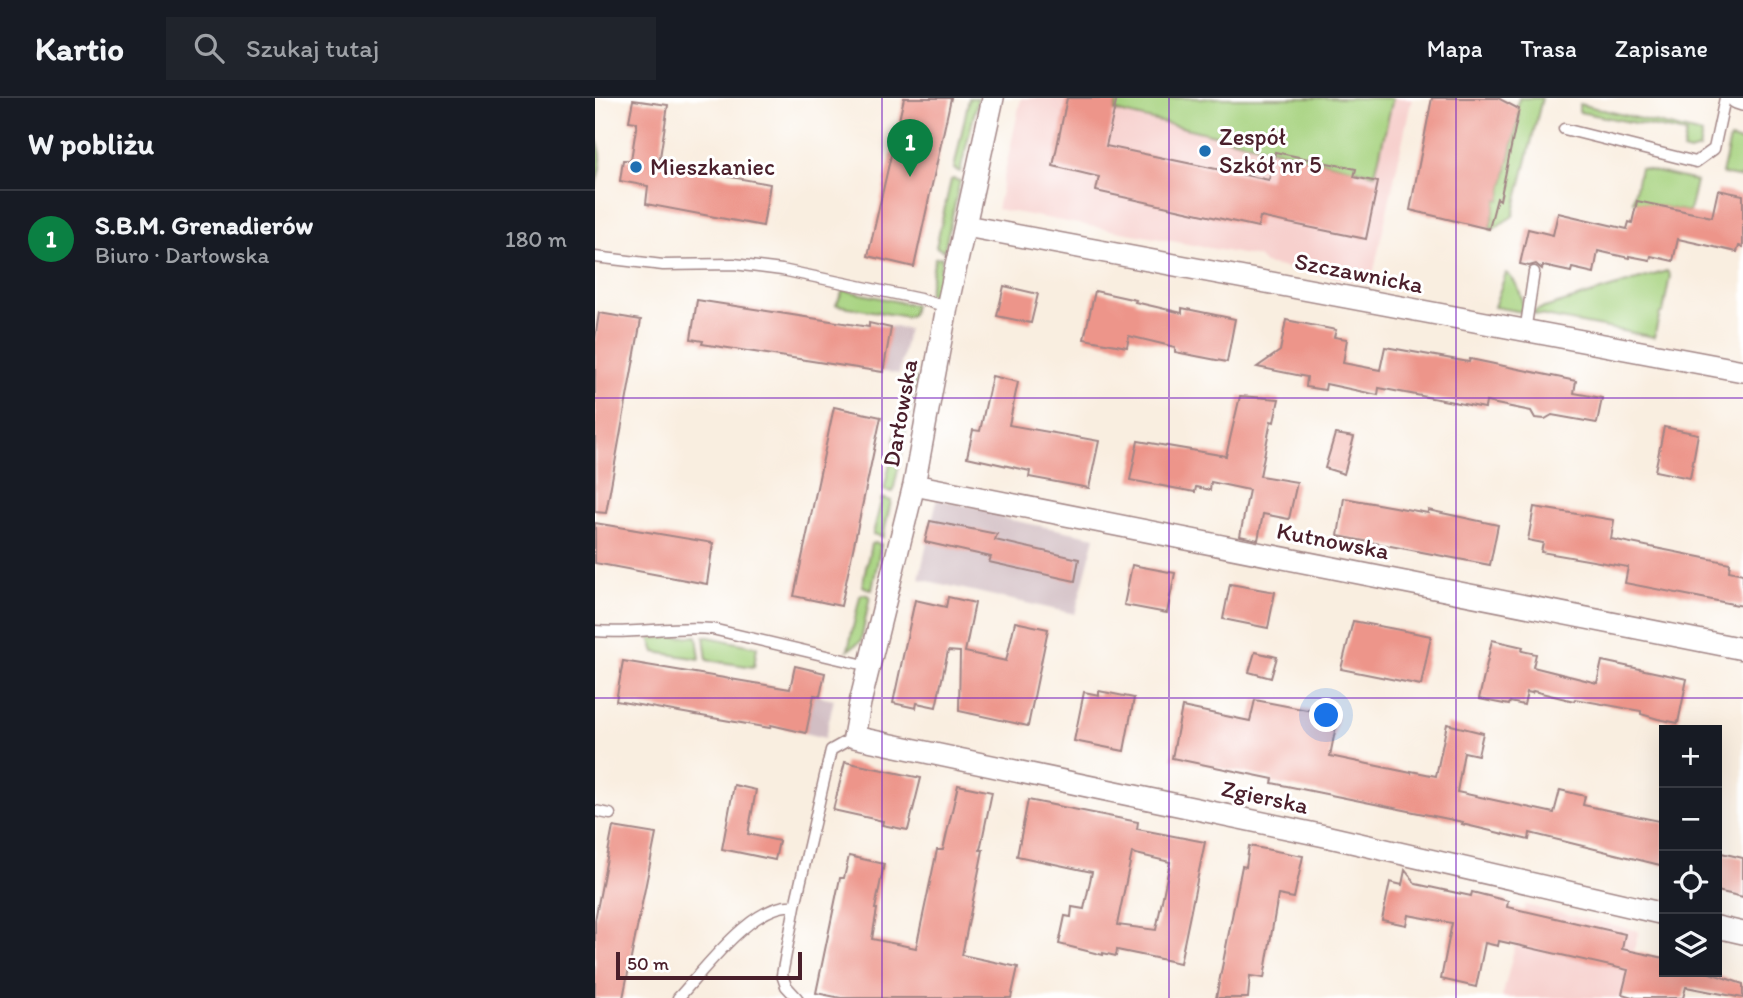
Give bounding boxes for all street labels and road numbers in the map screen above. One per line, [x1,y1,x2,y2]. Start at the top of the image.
street label: Szczawnicka [1292,246,1426,299]
street label: Darłowska [876,356,923,469]
street label: Kutnowska [1274,515,1392,566]
street label: Zgierska [1219,773,1312,820]

